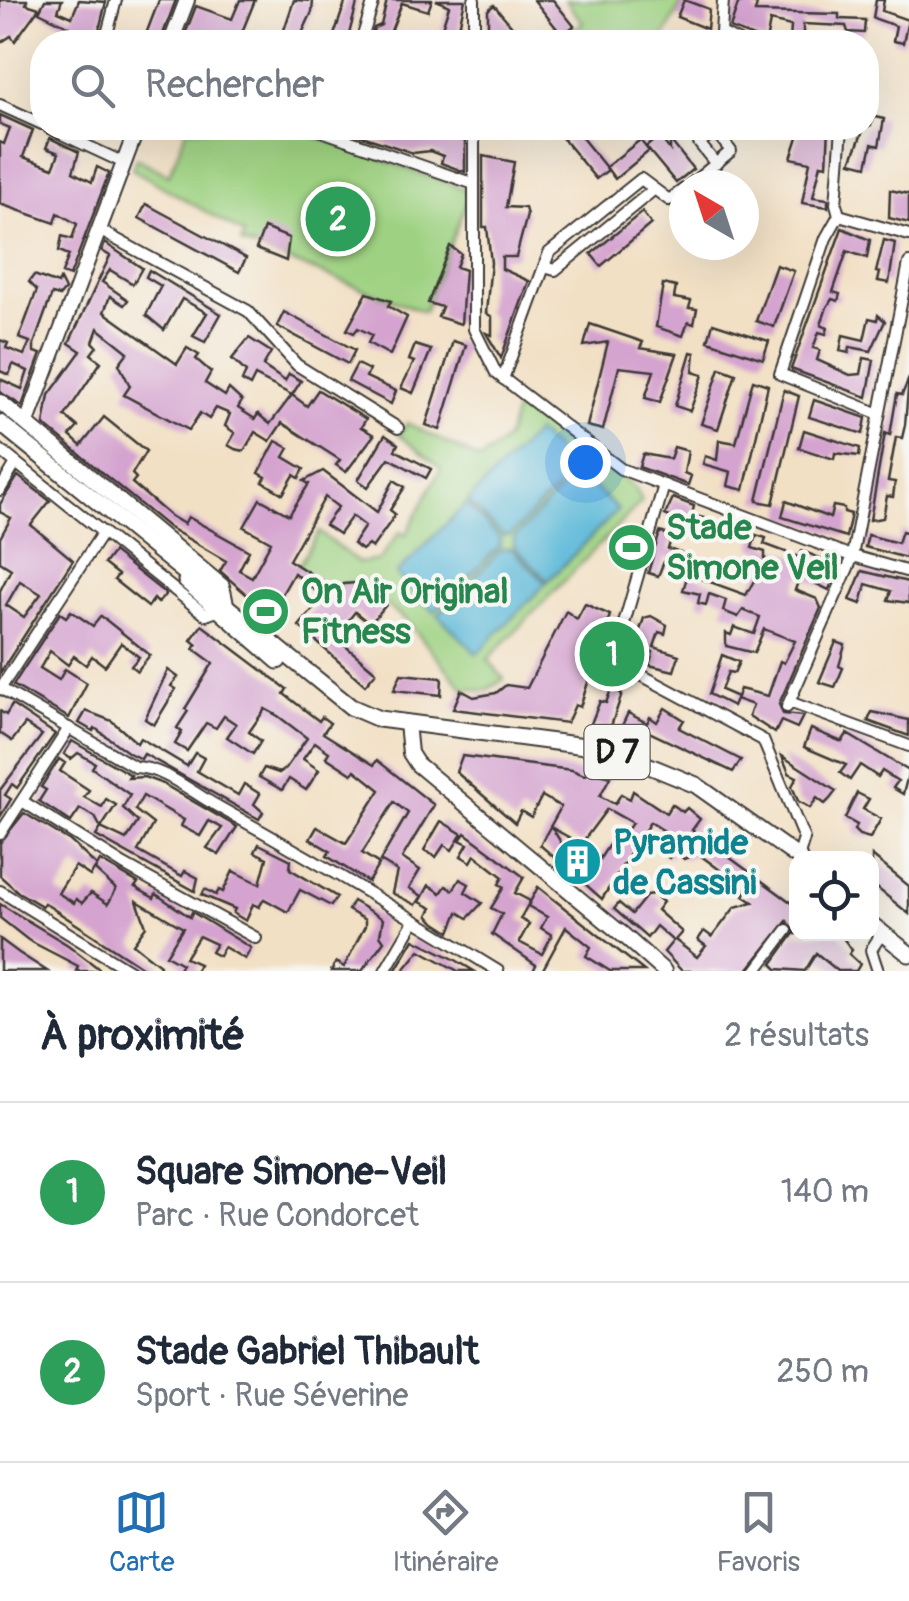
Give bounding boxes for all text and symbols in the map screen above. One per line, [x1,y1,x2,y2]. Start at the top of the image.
search box [30,30,879,140]
icon: search [65,58,120,113]
text: Rechercher [145,61,325,109]
north arrow [669,170,759,260]
pin: 2 [306,182,370,256]
your location [560,437,611,488]
place label: Stade Simone Veil [666,506,839,590]
sports icon: Stade Simone Veil [605,521,657,573]
place label: On Air Original Fitness [301,570,509,654]
sports icon: On Air Original Fitness [240,585,292,637]
pin: 1 [580,616,644,692]
road number: D 7 [584,725,650,779]
place label: Pyramide de Cassini [613,821,756,905]
building icon: Pyramide de Cassini [552,836,604,888]
map controls [789,851,879,941]
button: locate [789,851,879,941]
text: À proximité [40,1010,245,1062]
text: 2 résultats [724,1016,869,1056]
text: Square Simone-Veil [135,1148,447,1196]
text: 1 [66,1172,79,1212]
text: 140 m [781,1172,869,1212]
text: Parc · Rue Condorcet [135,1196,419,1236]
text: Stade Gabriel Thibault [135,1328,479,1376]
text: 2 [64,1352,81,1392]
text: 250 m [777,1352,869,1392]
text: Sport · Rue Séverine [135,1376,408,1416]
tab: Carte [109,1485,174,1580]
tab: Itinéraire [393,1485,498,1580]
tab: Favoris [717,1485,800,1580]

